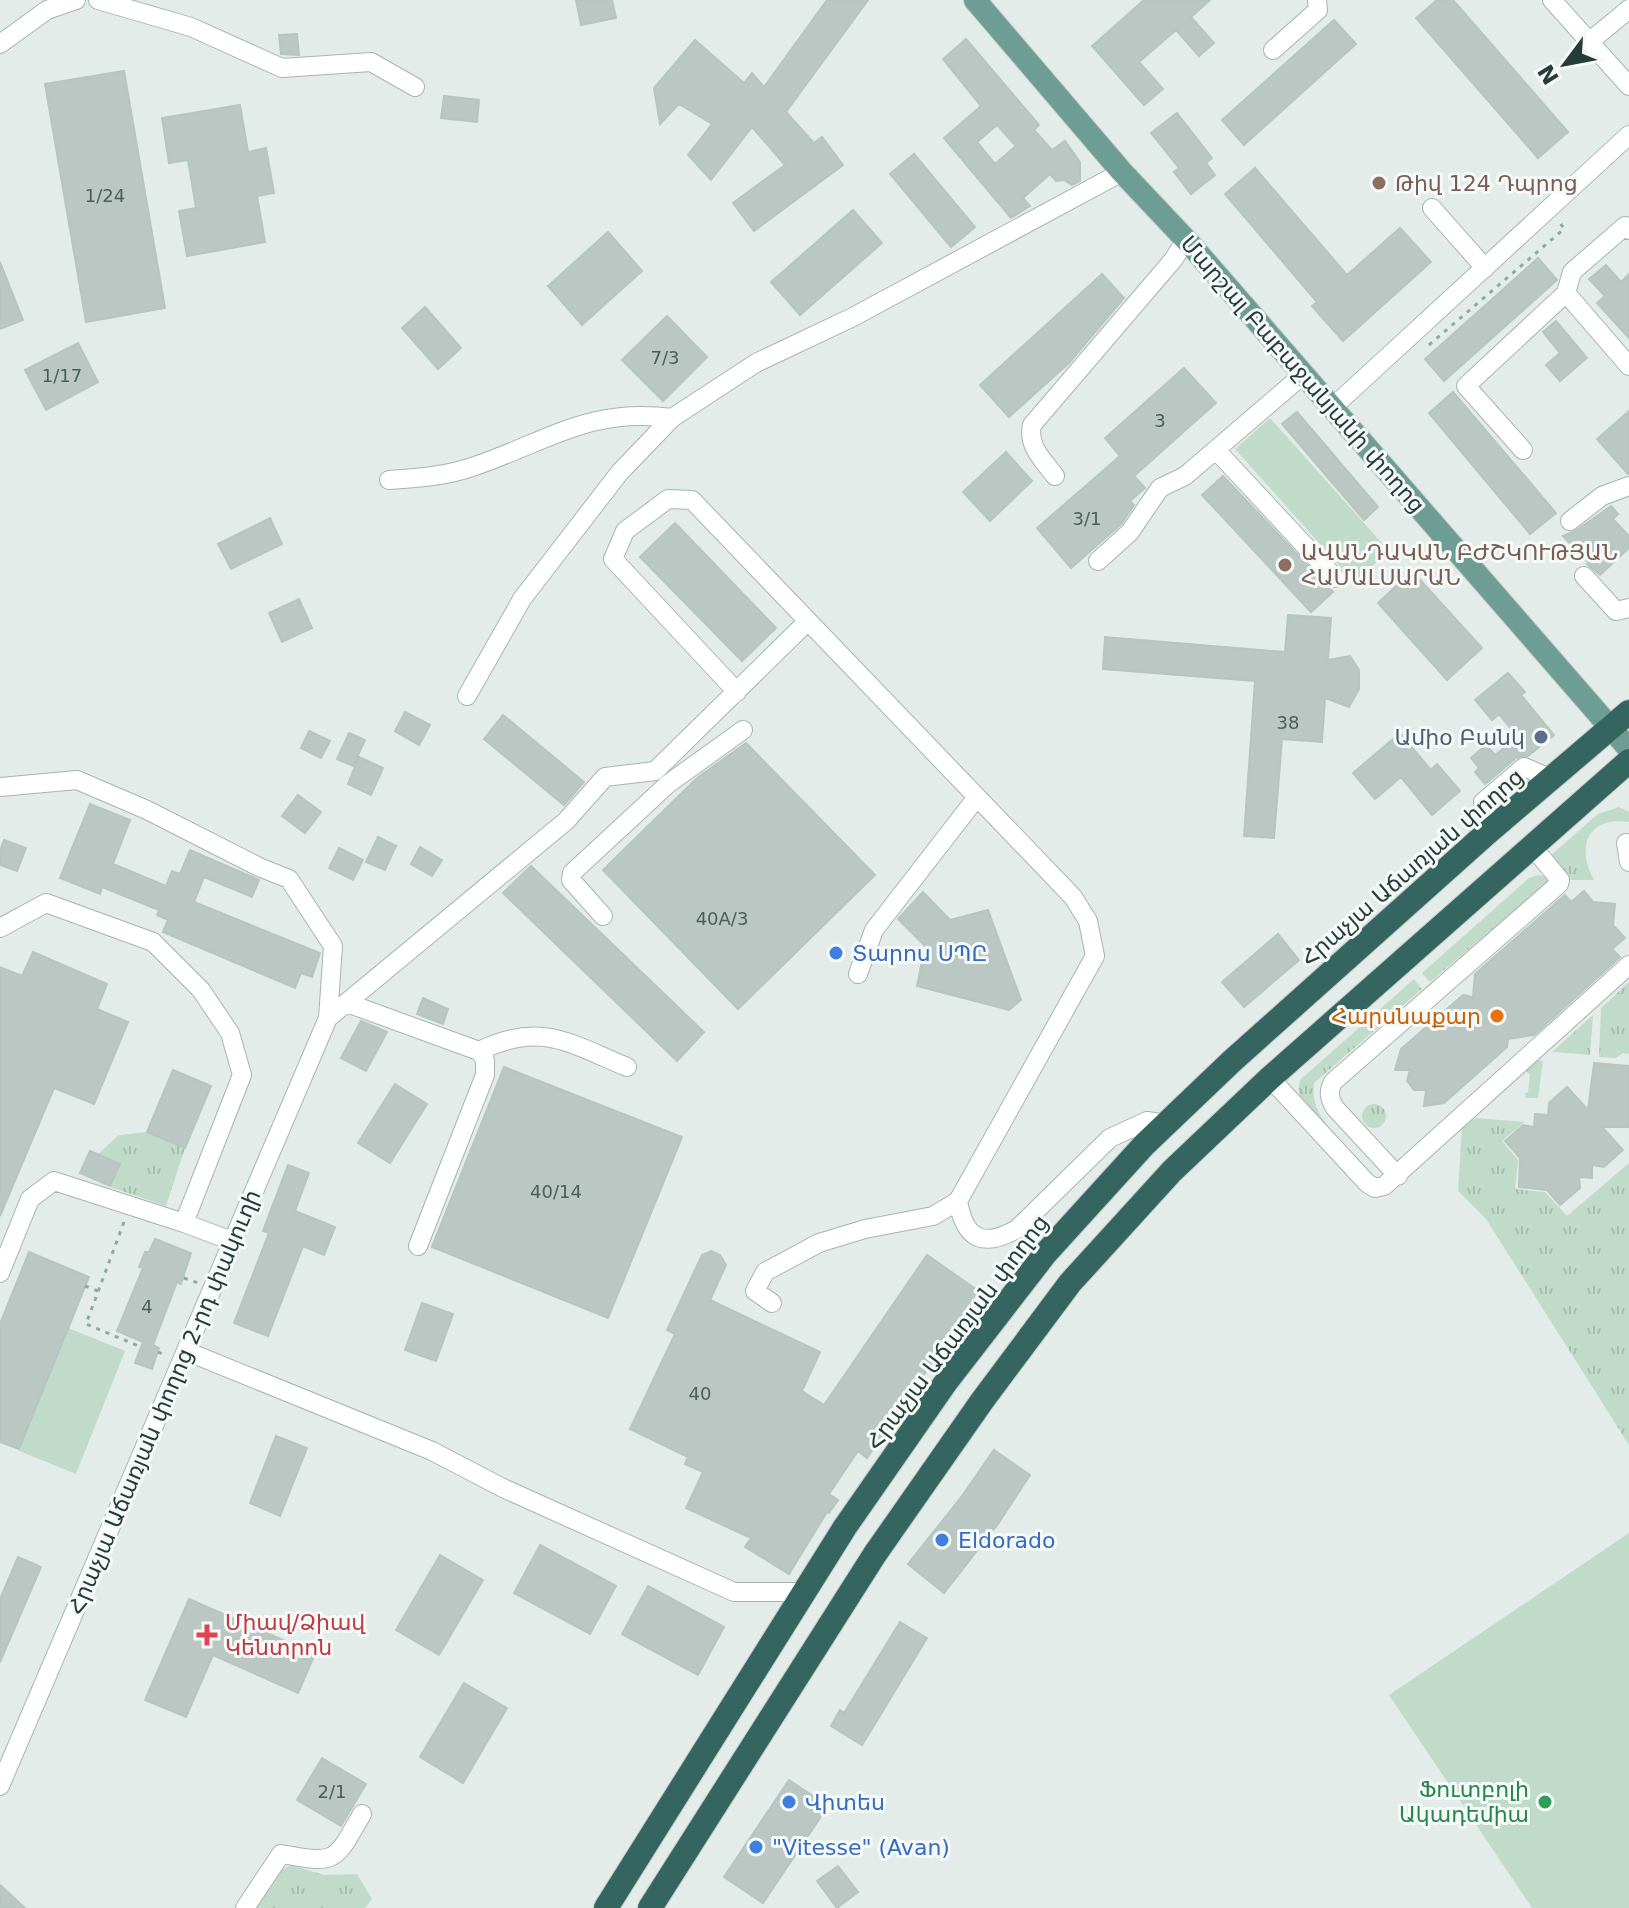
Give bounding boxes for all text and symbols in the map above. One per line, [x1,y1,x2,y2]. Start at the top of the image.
north arrow [1525,24,1605,104]
text: N [1533,60,1564,89]
place label: Թիվ 124 Դպրոց [1395,171,1578,196]
marker: Թիվ 124 Դպրոց [1370,174,1388,192]
house number: 1/24 [85,185,125,206]
street label: Մարշալ Բաբաջանյանի փողոց [1176,231,1430,518]
house number: 7/3 [651,347,679,368]
house number: 1/17 [42,365,82,386]
house number: 3 [1154,410,1166,431]
house number: 3/1 [1073,508,1101,529]
place label: ԱՎԱՆԴԱԿԱՆ ԲԺՇԿՈՒԹՅԱՆ ՀԱՄԱԼՍԱՐԱՆ [1301,540,1618,590]
marker: ԱՎԱՆԴԱԿԱՆ ԲԺՇԿՈՒԹՅԱՆ ՀԱՄԱԼՍԱՐԱՆ [1276,556,1294,574]
house number: 38 [1277,712,1299,733]
place label: Ամիօ Բանկ [1394,725,1525,750]
marker: Ամիօ Բանկ [1532,728,1550,746]
street label: Հրաչյա Աճառյան փողոց [1296,764,1529,971]
house number: 40А/3 [696,908,748,929]
place label: Տարոս ՍՊԸ [852,941,988,966]
marker: Տարոս ՍՊԸ [827,944,845,962]
place label: Հարսնաքար [1331,1004,1481,1029]
marker: Հարսնաքար [1488,1007,1506,1025]
house number: 40/14 [530,1181,582,1202]
street label: Հրաչյա Աճառյան փողոց 2-րդ փակուղի [63,1186,266,1618]
street label: Հրաչյա Աճառյան փողոց [861,1210,1054,1454]
house number: 4 [141,1296,153,1317]
house number: 40 [689,1383,711,1404]
place label: Eldorado [958,1528,1055,1553]
marker: Eldorado [933,1531,951,1549]
place label: Միավ/Ձիավ Կենտրոն [225,1610,366,1660]
marker: Միավ/Ձիավ Կենտրոն [196,1624,218,1646]
place label: Ֆուտբոլի Ակադեմիա [1399,1777,1529,1827]
house number: 2/1 [318,1781,346,1802]
place label: Վիտես [805,1790,885,1815]
marker: Վիտես [780,1793,798,1811]
marker: Ֆուտբոլի Ակադեմիա [1536,1793,1554,1811]
place label: "Vitesse" (Avan) [772,1835,950,1860]
marker: "Vitesse" (Avan) [747,1838,765,1856]

